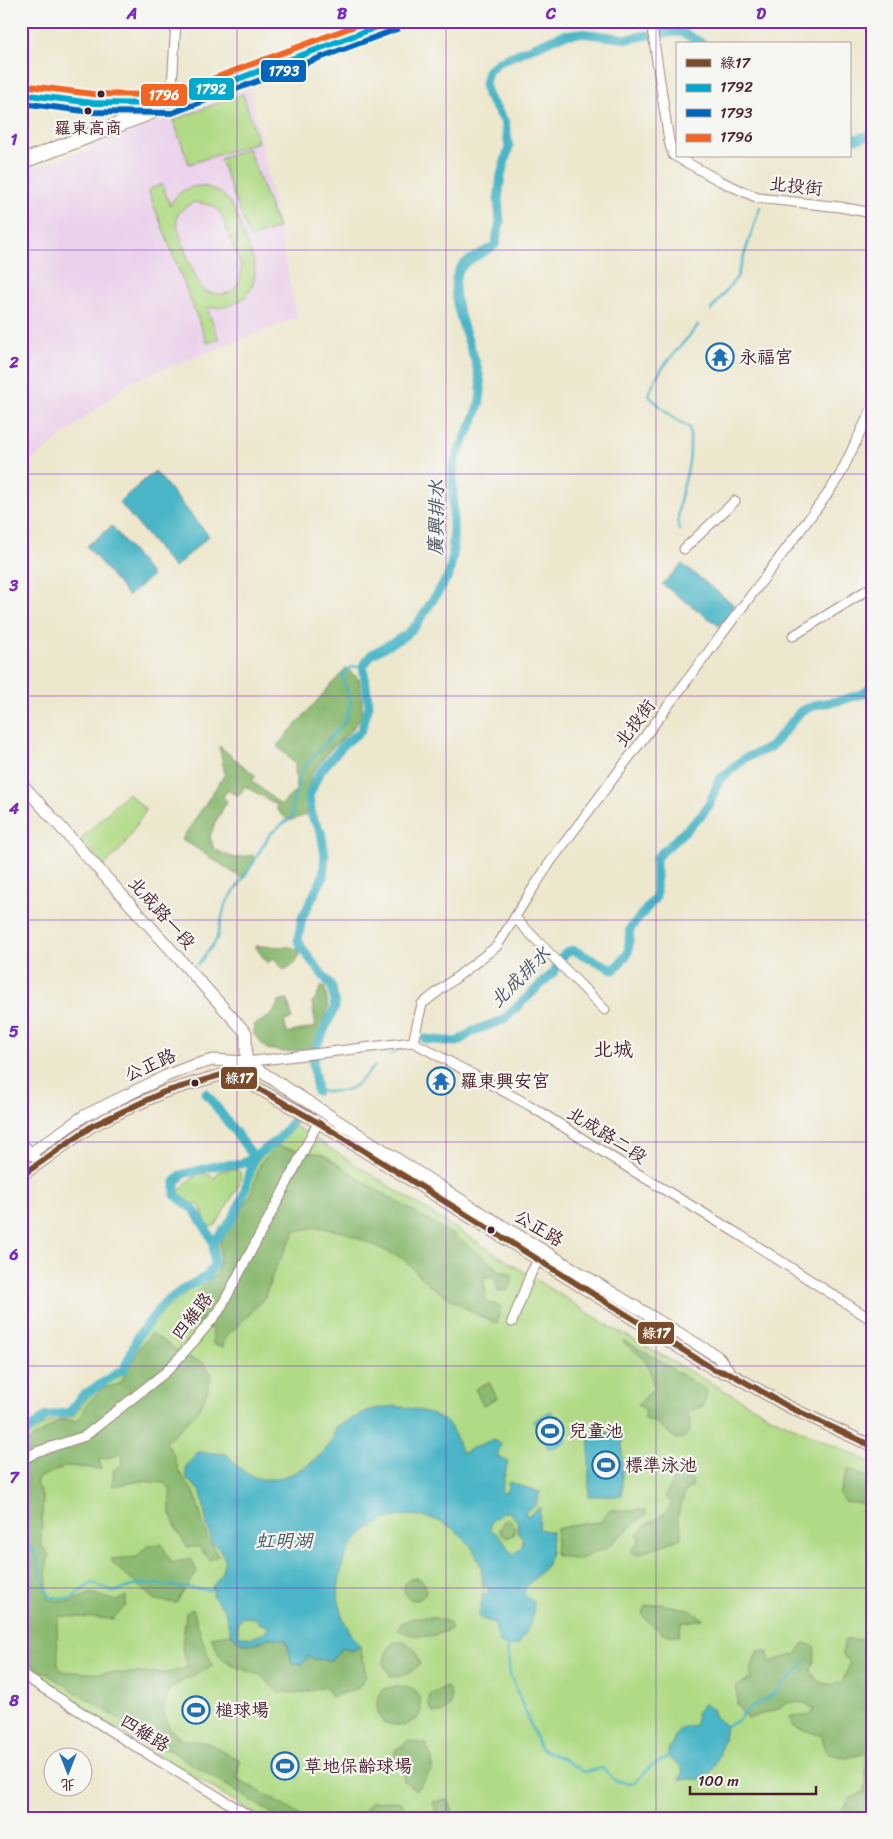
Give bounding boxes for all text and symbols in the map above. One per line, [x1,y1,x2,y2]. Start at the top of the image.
text: A [126,0,137,28]
text: B [337,0,348,28]
text: C [545,0,557,28]
text: D [756,0,766,28]
legend [676,42,850,158]
text: 綠17 [720,50,751,76]
line badge: 1793 [260,59,307,83]
text: 1793 [269,59,299,84]
text: 1792 [720,74,753,100]
line badge: 1792 [188,77,235,101]
text: 1792 [196,77,227,102]
line badge: 1796 [140,83,188,107]
text: 1796 [149,83,179,108]
unlabelled marker [96,89,106,99]
text: 1793 [720,100,752,126]
marker: 羅東高商 [83,106,93,116]
place label: 羅東高商 [54,113,122,143]
text: 1796 [720,124,753,150]
text: 1 [11,125,18,154]
street label: 北投街 [767,167,825,205]
place label: 永福宮 [739,341,793,373]
temple icon: 永福宮 [705,342,735,372]
text: 2 [8,348,19,377]
water label: 廣興排水 [419,479,453,556]
text: 3 [9,571,19,600]
street label: 北投街 [606,692,664,754]
text: 4 [8,794,19,823]
street label: 北成路一段 [120,869,204,957]
water label: 北成排水 [481,938,559,1016]
text: 5 [9,1017,19,1046]
district label: 北城 [593,1032,633,1067]
street label: 公正路 [119,1039,181,1091]
place label: 羅東興安宮 [460,1065,550,1097]
line badge: 綠17 [220,1066,258,1090]
text: 綠17 [225,1066,254,1091]
temple icon: 羅東興安宮 [426,1066,456,1096]
unlabelled marker [190,1078,200,1088]
street label: 北成路二段 [560,1098,654,1172]
street label: 公正路 [508,1200,570,1256]
unlabelled marker [486,1225,496,1235]
text: 6 [8,1240,19,1269]
street label: 四維路 [163,1285,221,1347]
line badge: 綠17 [637,1321,675,1345]
text: 綠17 [642,1321,671,1346]
place label: 兒童池 [569,1415,623,1447]
sports icon: 兒童池 [535,1416,565,1446]
place label: 標準泳池 [625,1449,697,1481]
sports icon: 標準泳池 [591,1450,621,1480]
text: 7 [9,1463,20,1492]
water label: 虹明湖 [255,1524,314,1557]
text: 8 [8,1686,19,1715]
place label: 槌球場 [215,1694,269,1726]
sports icon: 槌球場 [181,1695,211,1725]
street label: 四維路 [114,1705,176,1761]
north arrow [42,1746,92,1796]
place label: 草地保齡球場 [304,1750,412,1782]
sports icon: 草地保齡球場 [270,1751,300,1781]
scale bar [690,1764,817,1796]
text: 100 m [698,1768,739,1794]
text: 北 [61,1772,75,1797]

